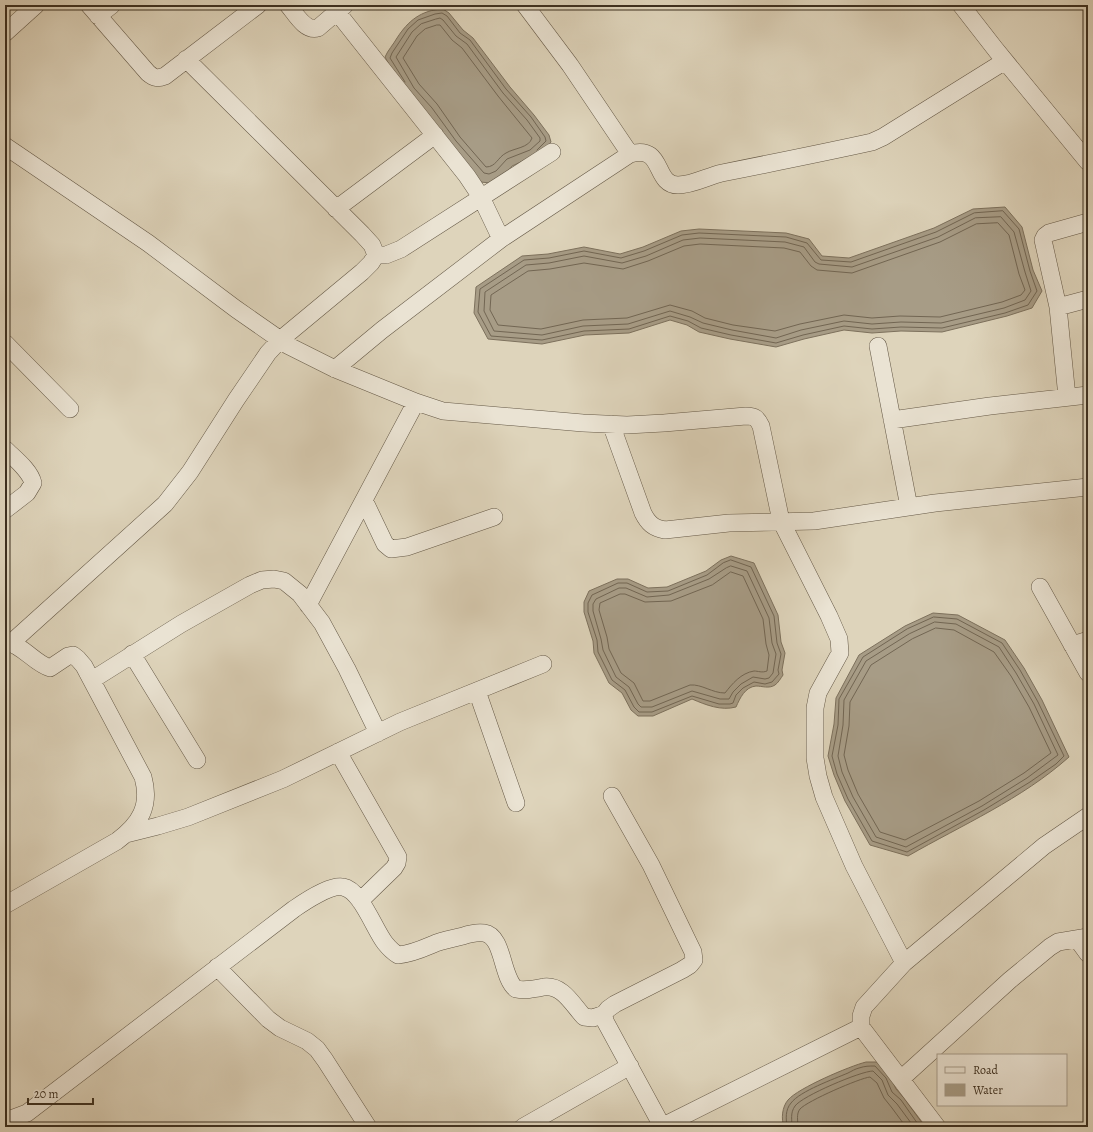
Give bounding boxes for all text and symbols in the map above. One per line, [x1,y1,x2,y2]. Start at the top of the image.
legend [937,1054,1067,1106]
text: Road [973,1062,999,1078]
scale bar [28,1080,93,1106]
text: Water [972,1082,1003,1098]
text: 20 m [34,1086,58,1102]

